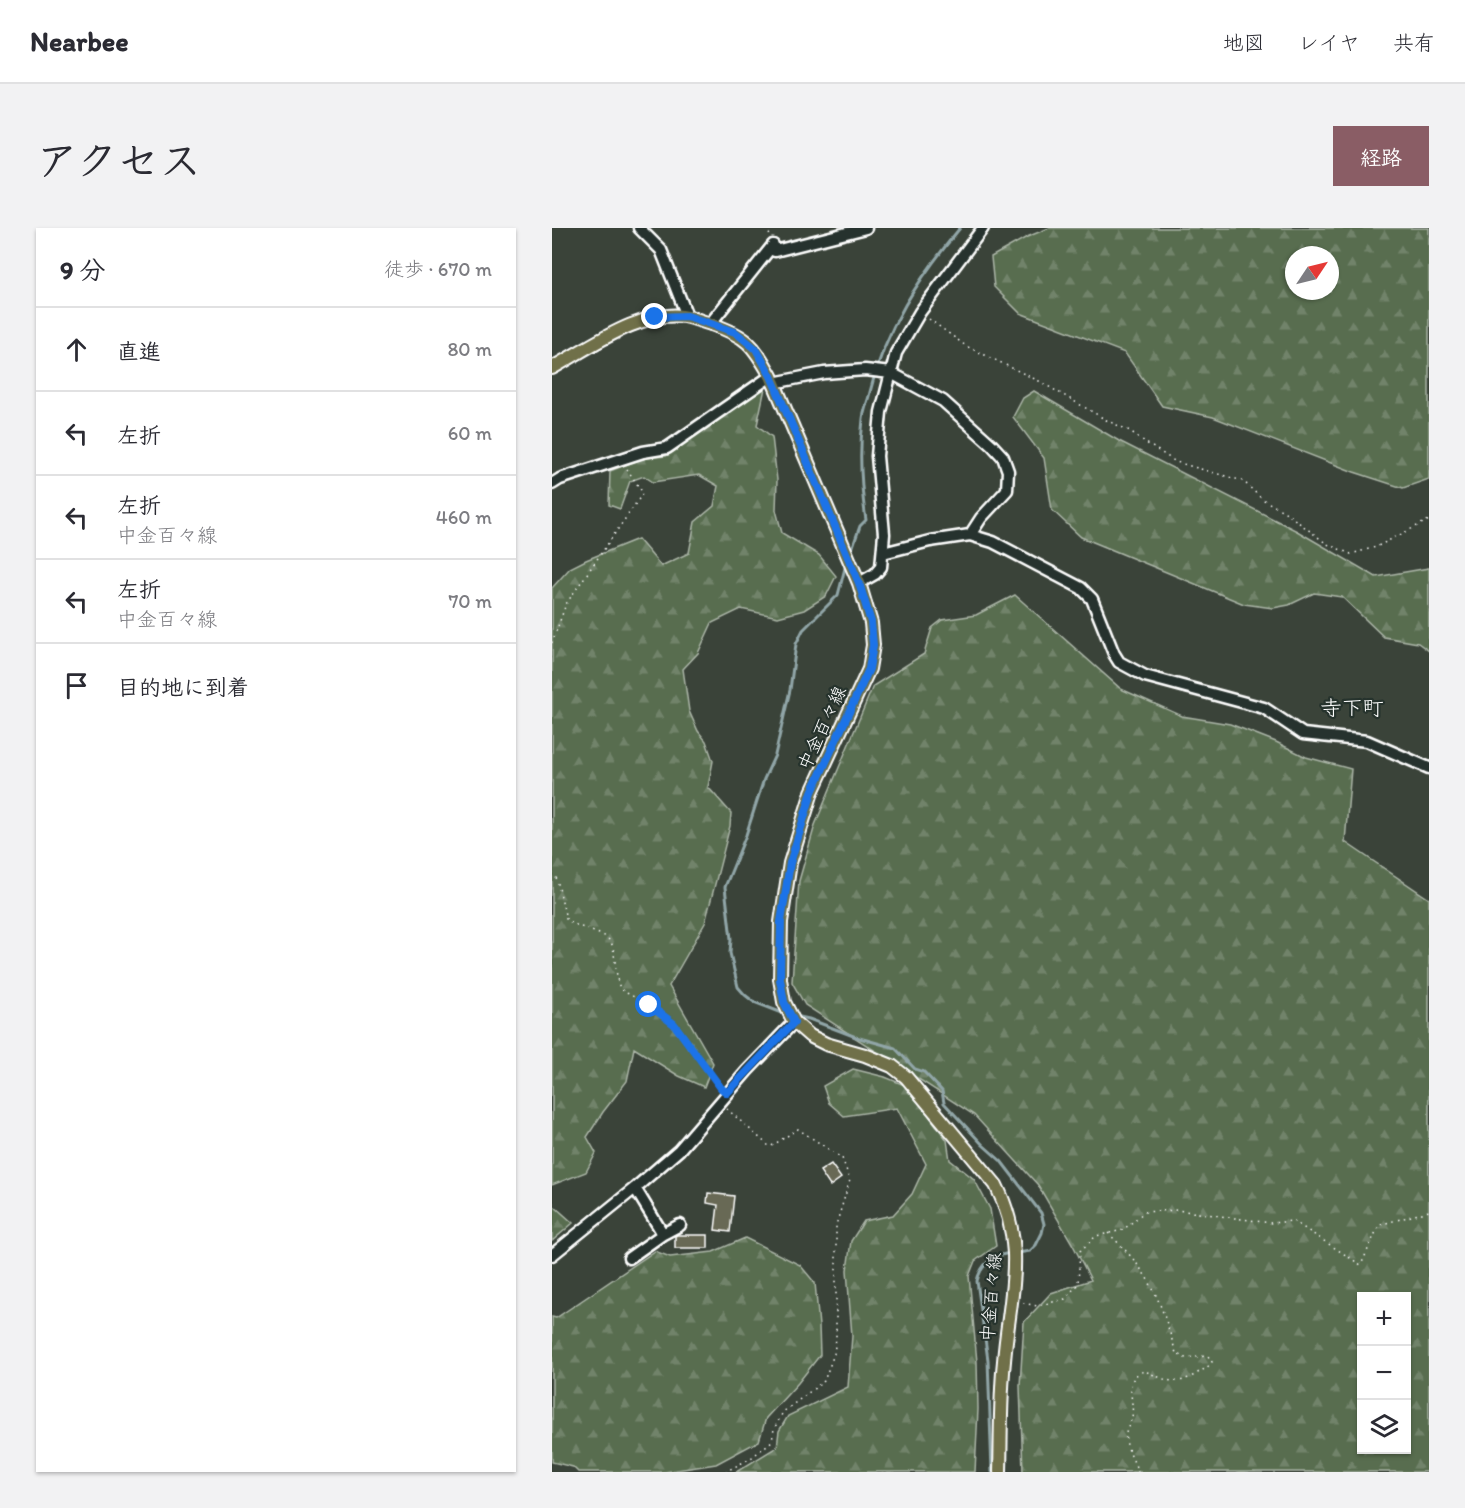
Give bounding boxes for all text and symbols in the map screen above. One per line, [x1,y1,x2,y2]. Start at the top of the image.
text: Nearbee [30,24,129,58]
text: 地図 [1223,30,1265,55]
text: レイヤ [1298,30,1360,55]
text: 共有 [1393,30,1435,55]
button: 経路 [1333,126,1429,186]
text: アクセス [36,135,201,186]
north arrow [1285,246,1339,300]
text: 9 分 [60,254,105,286]
text: 徒歩 · 670 m [384,257,492,281]
route end [641,303,667,329]
icon: ahead [60,333,93,366]
text: 80 m [447,337,492,361]
text: 直進 [117,338,161,365]
icon: left [60,417,93,450]
text: 60 m [448,421,492,445]
text: 左折 [117,422,161,449]
text: 左折 [117,492,161,519]
icon: left [60,501,93,534]
text: 460 m [436,505,492,529]
text: 中金百々線 [117,523,217,547]
text: 左折 [117,576,161,603]
icon: left [60,585,93,618]
text: 70 m [448,589,492,613]
text: 中金百々線 [117,607,217,631]
icon: arrive [60,669,93,702]
text: 目的地に到着 [117,674,249,701]
street label: 中金百々線 [793,683,851,773]
district label: 寺下町 [1321,695,1384,720]
route start [635,991,661,1017]
street label: 中金百々線 [976,1251,1006,1343]
map controls [1357,1292,1411,1454]
button: + [1357,1292,1411,1346]
button: − [1357,1346,1411,1400]
button: layers [1357,1400,1411,1454]

